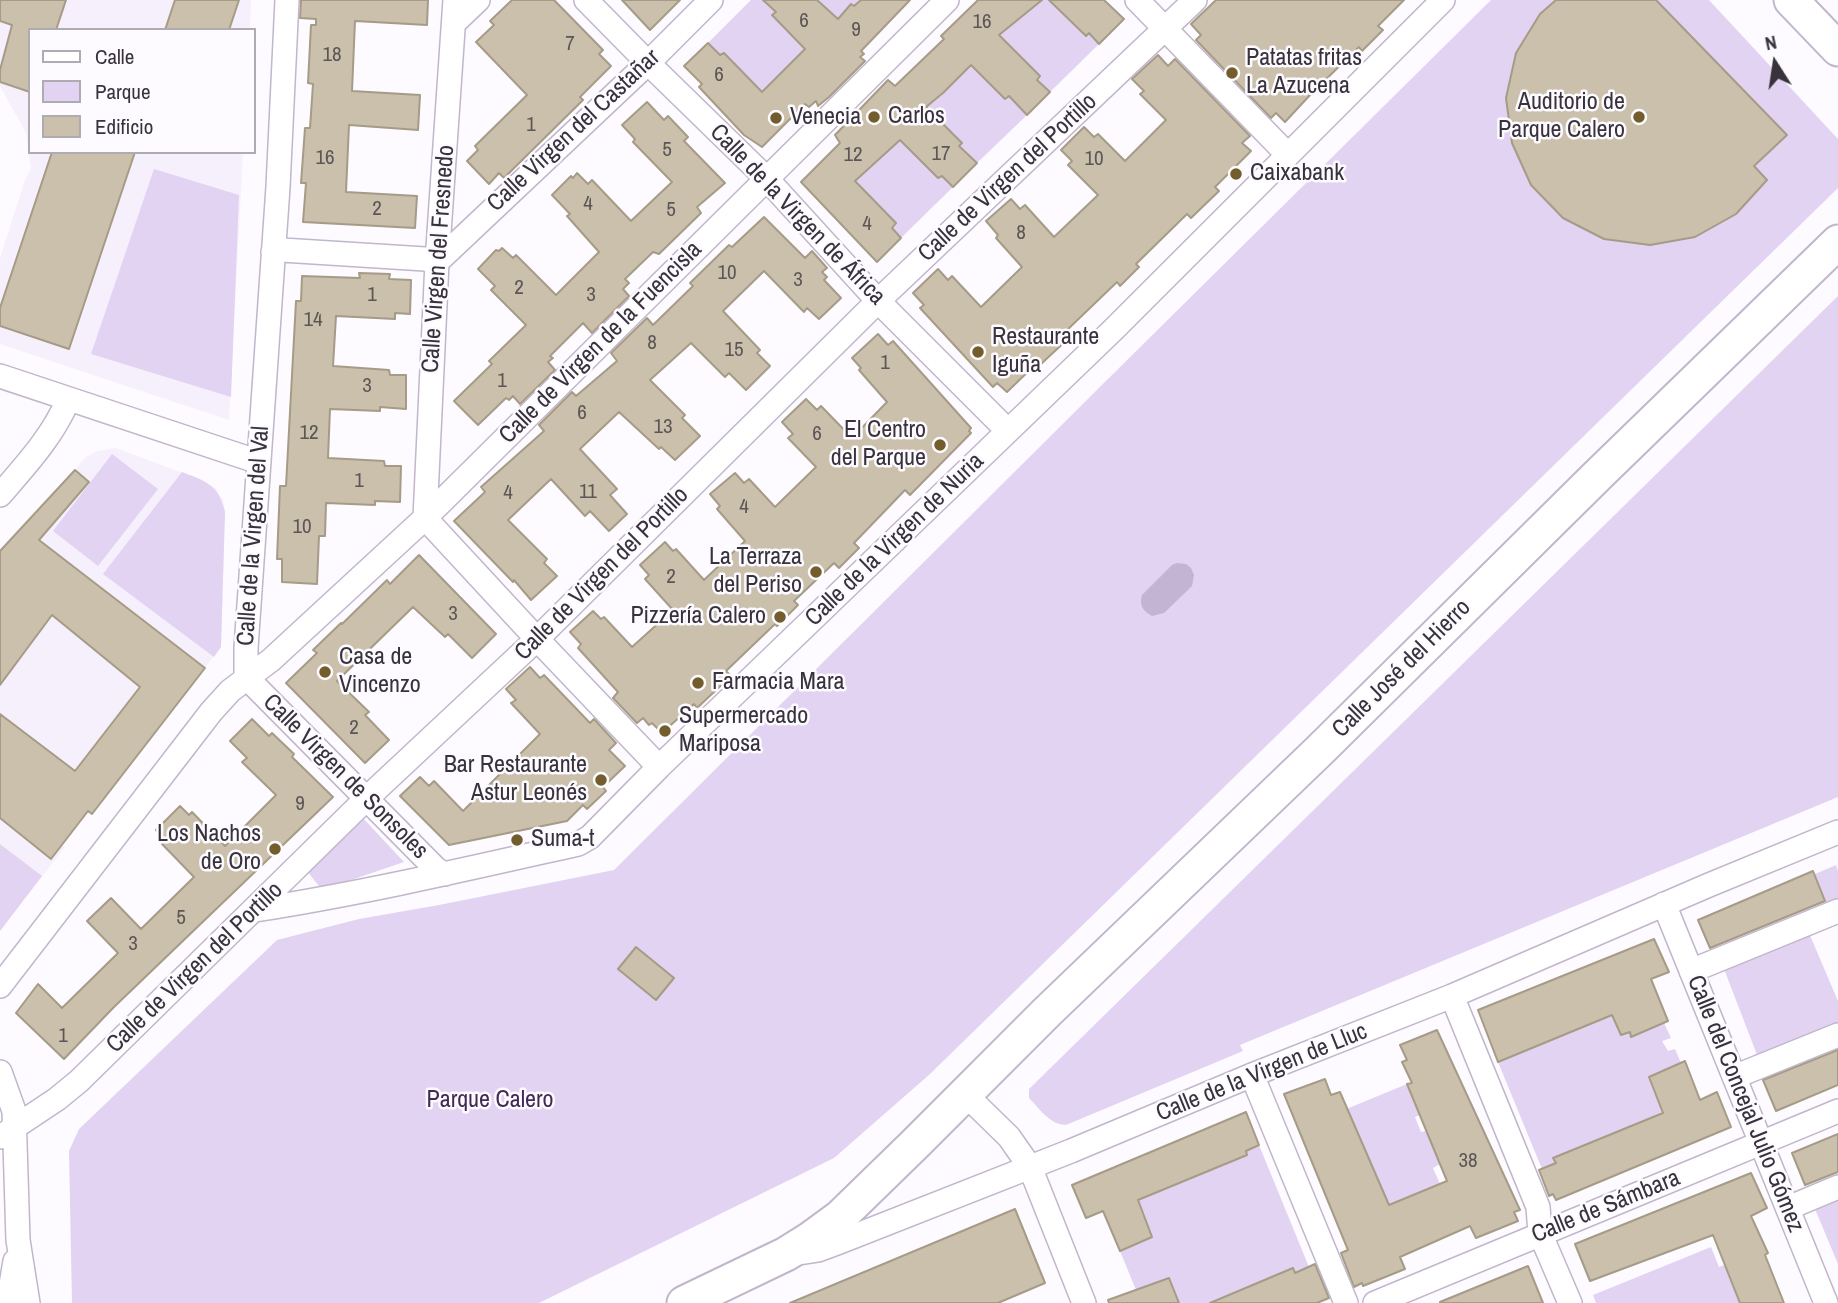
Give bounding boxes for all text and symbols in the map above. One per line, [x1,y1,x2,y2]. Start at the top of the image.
house number: 6 [799,8,809,34]
house number: 16 [972,9,992,35]
house number: 9 [851,17,861,43]
legend [28,28,256,154]
north arrow [1740,28,1810,98]
text: N [1762,29,1779,56]
house number: 7 [565,31,575,57]
text: Calle [95,42,134,71]
house number: 18 [322,42,342,68]
street label: Calle Virgen del Castañar [482,44,666,218]
place label: Patatas fritas La Azucena [1246,45,1362,101]
house number: 6 [714,62,724,88]
marker: Patatas fritas La Azucena [1224,65,1240,81]
text: Parque [95,77,151,106]
street label: Calle de Virgen del Portillo [913,88,1103,268]
place label: Auditorio de Parque Calero [1498,89,1625,145]
place label: Carlos [888,103,945,131]
place label: Venecia [790,104,861,132]
marker: Carlos [866,109,882,125]
marker: Auditorio de Parque Calero [1631,109,1647,125]
marker: Venecia [768,110,784,126]
text: Edificio [95,112,153,141]
house number: 1 [526,112,536,138]
street label: Calle de la Virgen de África [703,119,891,311]
house number: 5 [662,137,672,163]
house number: 17 [931,141,951,167]
house number: 12 [843,142,863,168]
street label: Calle Virgen del Fresnedo [417,144,461,374]
house number: 16 [315,145,335,171]
house number: 10 [1084,146,1104,172]
place label: Caixabank [1250,160,1344,188]
marker: Caixabank [1228,166,1244,182]
house number: 4 [583,191,593,217]
house number: 2 [372,196,382,222]
house number: 5 [666,197,676,223]
house number: 4 [862,211,872,237]
house number: 8 [1016,220,1026,246]
street label: Calle de Virgen de la Fuencisla [494,236,708,450]
house number: 10 [717,260,737,286]
house number: 3 [793,267,803,293]
house number: 2 [514,275,524,301]
house number: 1 [367,282,377,308]
house number: 3 [586,282,596,308]
house number: 14 [303,307,323,333]
place label: Restaurante Iguña [992,324,1099,380]
house number: 8 [647,330,657,356]
house number: 15 [724,337,744,363]
marker: Restaurante Iguña [970,344,986,360]
house number: 1 [880,350,890,376]
house number: 1 [497,368,507,394]
house number: 3 [362,373,372,399]
house number: 6 [577,400,587,426]
house number: 13 [653,414,673,440]
place label: El Centro del Parque [831,417,926,473]
house number: 12 [299,420,319,446]
house number: 6 [812,421,822,447]
street label: Calle de la Virgen del Val [232,425,276,647]
marker: El Centro del Parque [932,437,948,453]
street label: Calle de la Virgen de Nuria [800,447,990,633]
house number: 1 [354,468,364,494]
house number: 11 [579,479,597,505]
house number: 4 [503,480,513,506]
street label: Calle de Virgen del Portillo [509,481,695,667]
house number: 4 [739,494,749,520]
house number: 10 [292,514,312,540]
place label: La Terraza del Periso [709,544,802,600]
house number: 2 [666,564,676,590]
marker: La Terraza del Periso [808,564,824,580]
street label: Calle José del Hierro [1327,594,1477,744]
house number: 3 [448,601,458,627]
place label: Pizzería Calero [630,603,766,631]
marker: Pizzería Calero [772,609,788,625]
place label: Casa de Vincenzo [339,644,421,700]
marker: Casa de Vincenzo [317,664,333,680]
place label: Farmacia Mara [712,669,844,697]
marker: Farmacia Mara [690,675,706,691]
street label: Calle Virgen de Sonsoles [256,688,434,866]
place label: Supermercado Mariposa [679,703,808,759]
house number: 2 [349,715,359,741]
marker: Supermercado Mariposa [657,723,673,739]
place label: Bar Restaurante Astur Leonés [444,752,587,808]
marker: Bar Restaurante Astur Leonés [593,772,609,788]
house number: 9 [295,791,305,817]
place label: Los Nachos de Oro [157,821,261,877]
place label: Suma-t [531,826,594,854]
marker: Suma-t [509,832,525,848]
marker: Los Nachos de Oro [267,841,283,857]
street label: Calle de Virgen del Portillo [101,876,289,1060]
house number: 5 [176,905,186,931]
house number: 3 [128,931,138,957]
street label: Calle del Concejal Julio Gómez [1680,971,1810,1237]
street label: Calle de la Virgen de Lluc [1152,1018,1372,1128]
house number: 1 [58,1023,68,1049]
park label: Parque Calero [427,1087,553,1115]
house number: 38 [1458,1148,1478,1174]
street label: Calle de Sámbara [1528,1164,1684,1250]

